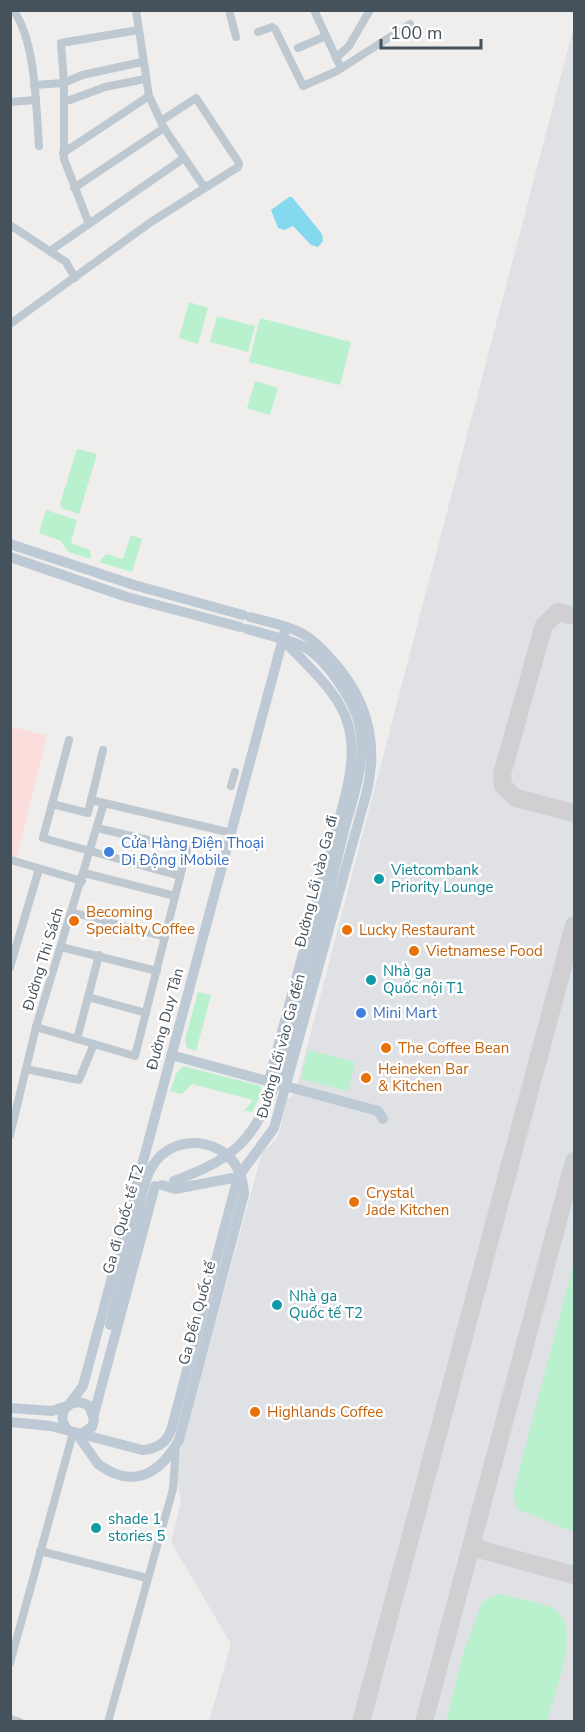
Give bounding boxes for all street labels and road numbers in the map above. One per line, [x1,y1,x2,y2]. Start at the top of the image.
street label: Đường Lối vào Ga đi [290,813,342,950]
street label: Đường Thi Sách [18,905,68,1014]
street label: Đường Duy Tân [142,966,188,1073]
street label: Đường Lối vào Ga đến [252,972,310,1121]
street label: Ga đi Quốc tế T2 [98,1162,148,1276]
street label: Ga Đến Quốc tế [174,1258,221,1367]

